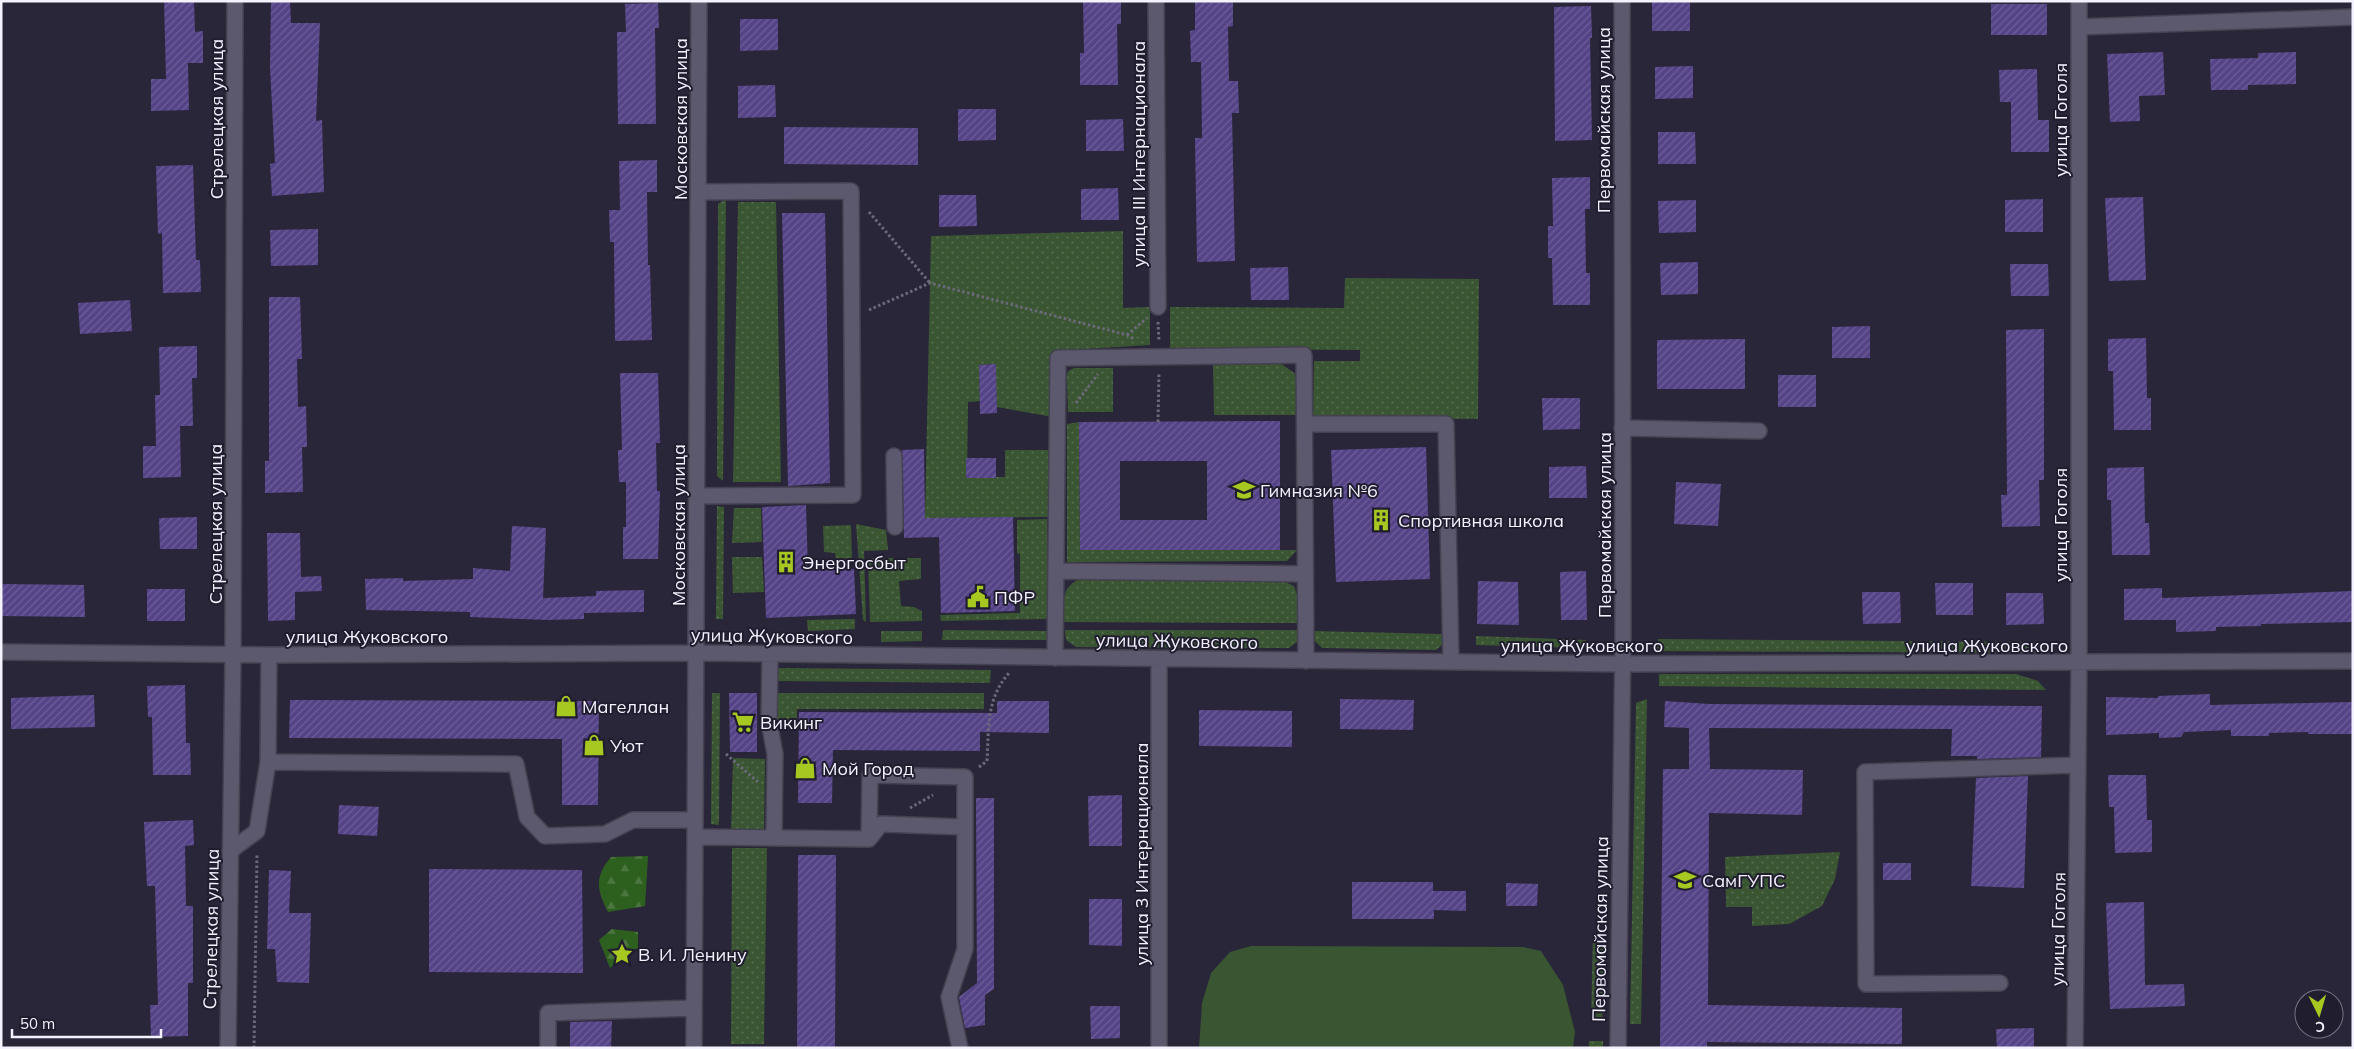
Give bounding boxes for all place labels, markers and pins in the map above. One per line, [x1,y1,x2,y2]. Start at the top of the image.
school or university icon: Гимназия №6 [1231,477,1257,503]
place label: Гимназия №6 [1260,479,1378,502]
building icon: Спортивная школа [1368,507,1394,533]
place label: Спортивная школа [1398,509,1564,532]
building icon: Энергосбыт [773,549,799,575]
place label: Энергосбыт [802,551,907,574]
public building icon: ПФР [965,584,991,610]
place label: ПФР [994,586,1035,609]
shop icon: Магеллан [553,693,579,719]
place label: Магеллан [582,695,669,718]
supermarket icon: Викинг [730,709,756,735]
place label: Викинг [760,711,822,734]
shop icon: Уют [581,732,607,758]
place label: Уют [609,734,644,757]
shop icon: Мой Город [792,755,818,781]
place label: Мой Город [822,757,914,780]
school or university icon: СамГУПС [1672,867,1698,893]
place label: СамГУПС [1702,869,1785,892]
place icon: В. И. Ленину [609,941,635,967]
place label: В. И. Ленину [638,943,747,966]

